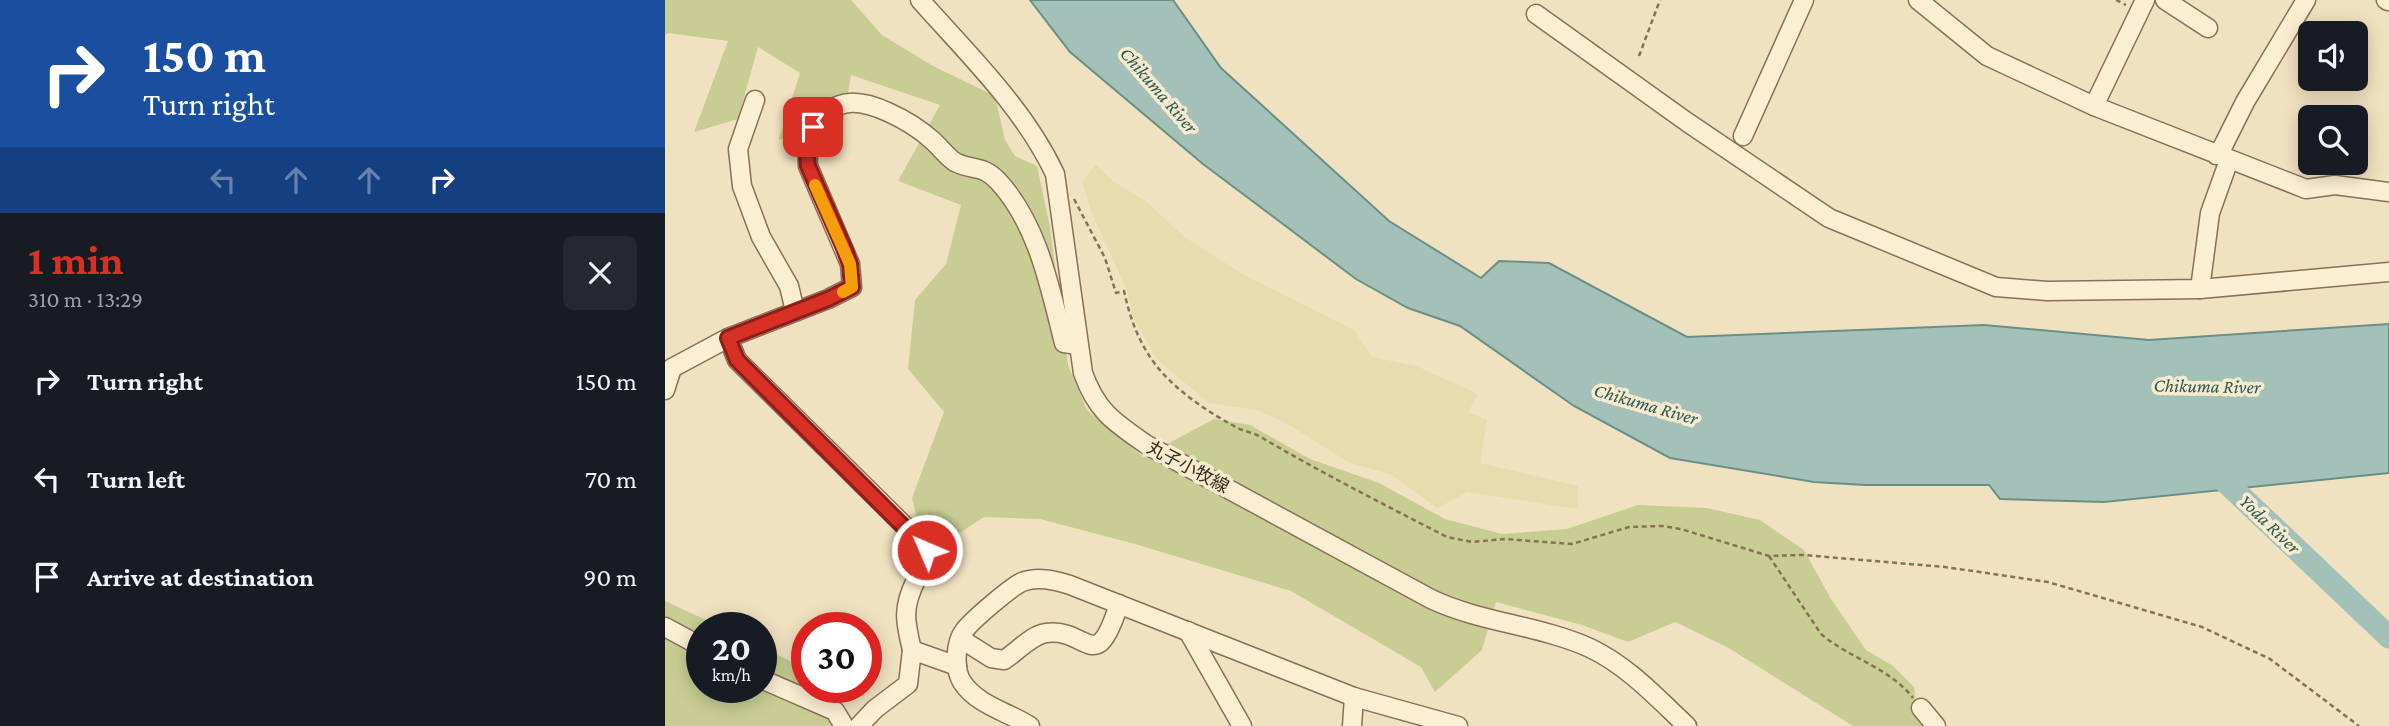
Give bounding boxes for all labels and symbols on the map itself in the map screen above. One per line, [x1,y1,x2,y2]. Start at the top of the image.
water label: Chikuma River [1116,43,1203,138]
pin [783,97,843,157]
water label: Chikuma River [2153,375,2262,397]
water label: Chikuma River [1592,379,1702,429]
street label: 丸子小牧線 [1144,437,1232,497]
water label: Yoda River [2236,490,2305,559]
position arrow [890,513,964,587]
speed limit sign: 30 [791,612,882,703]

